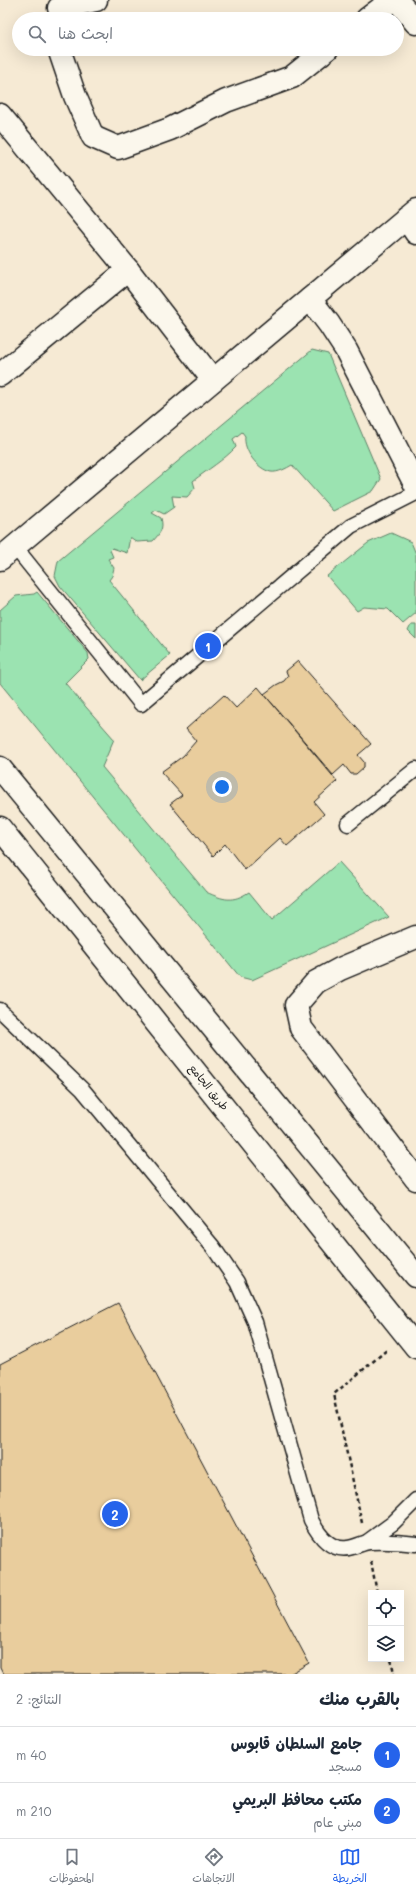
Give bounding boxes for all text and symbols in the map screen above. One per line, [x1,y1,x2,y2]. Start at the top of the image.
search box [12,12,404,56]
icon: search [26,23,48,45]
text: ابحث هنا [58,23,113,43]
pin: 1 [195,631,221,661]
your location [212,777,232,797]
street label: طريق الجامع [185,1060,233,1114]
pin: 2 [102,1499,128,1529]
map controls [368,1590,404,1662]
button: locate [368,1590,404,1626]
button: layers [368,1626,404,1662]
text: بالقرب منك [319,1687,400,1709]
text: النتائج: 2 [16,1690,61,1707]
text: جامع السلطان قابوس [231,1733,362,1753]
text: 40 m [16,1746,46,1763]
text: 1 [384,1746,390,1763]
text: مسجد [329,1757,362,1774]
text: مكتب محافظ البريمي [232,1789,362,1809]
text: 210 m [16,1802,52,1819]
text: 2 [383,1802,391,1819]
text: مبنى عام [313,1813,362,1830]
tab: المحفوظات [49,1846,94,1888]
tab: الاتجاهات [192,1846,235,1888]
tab: الخريطة [333,1846,367,1888]

